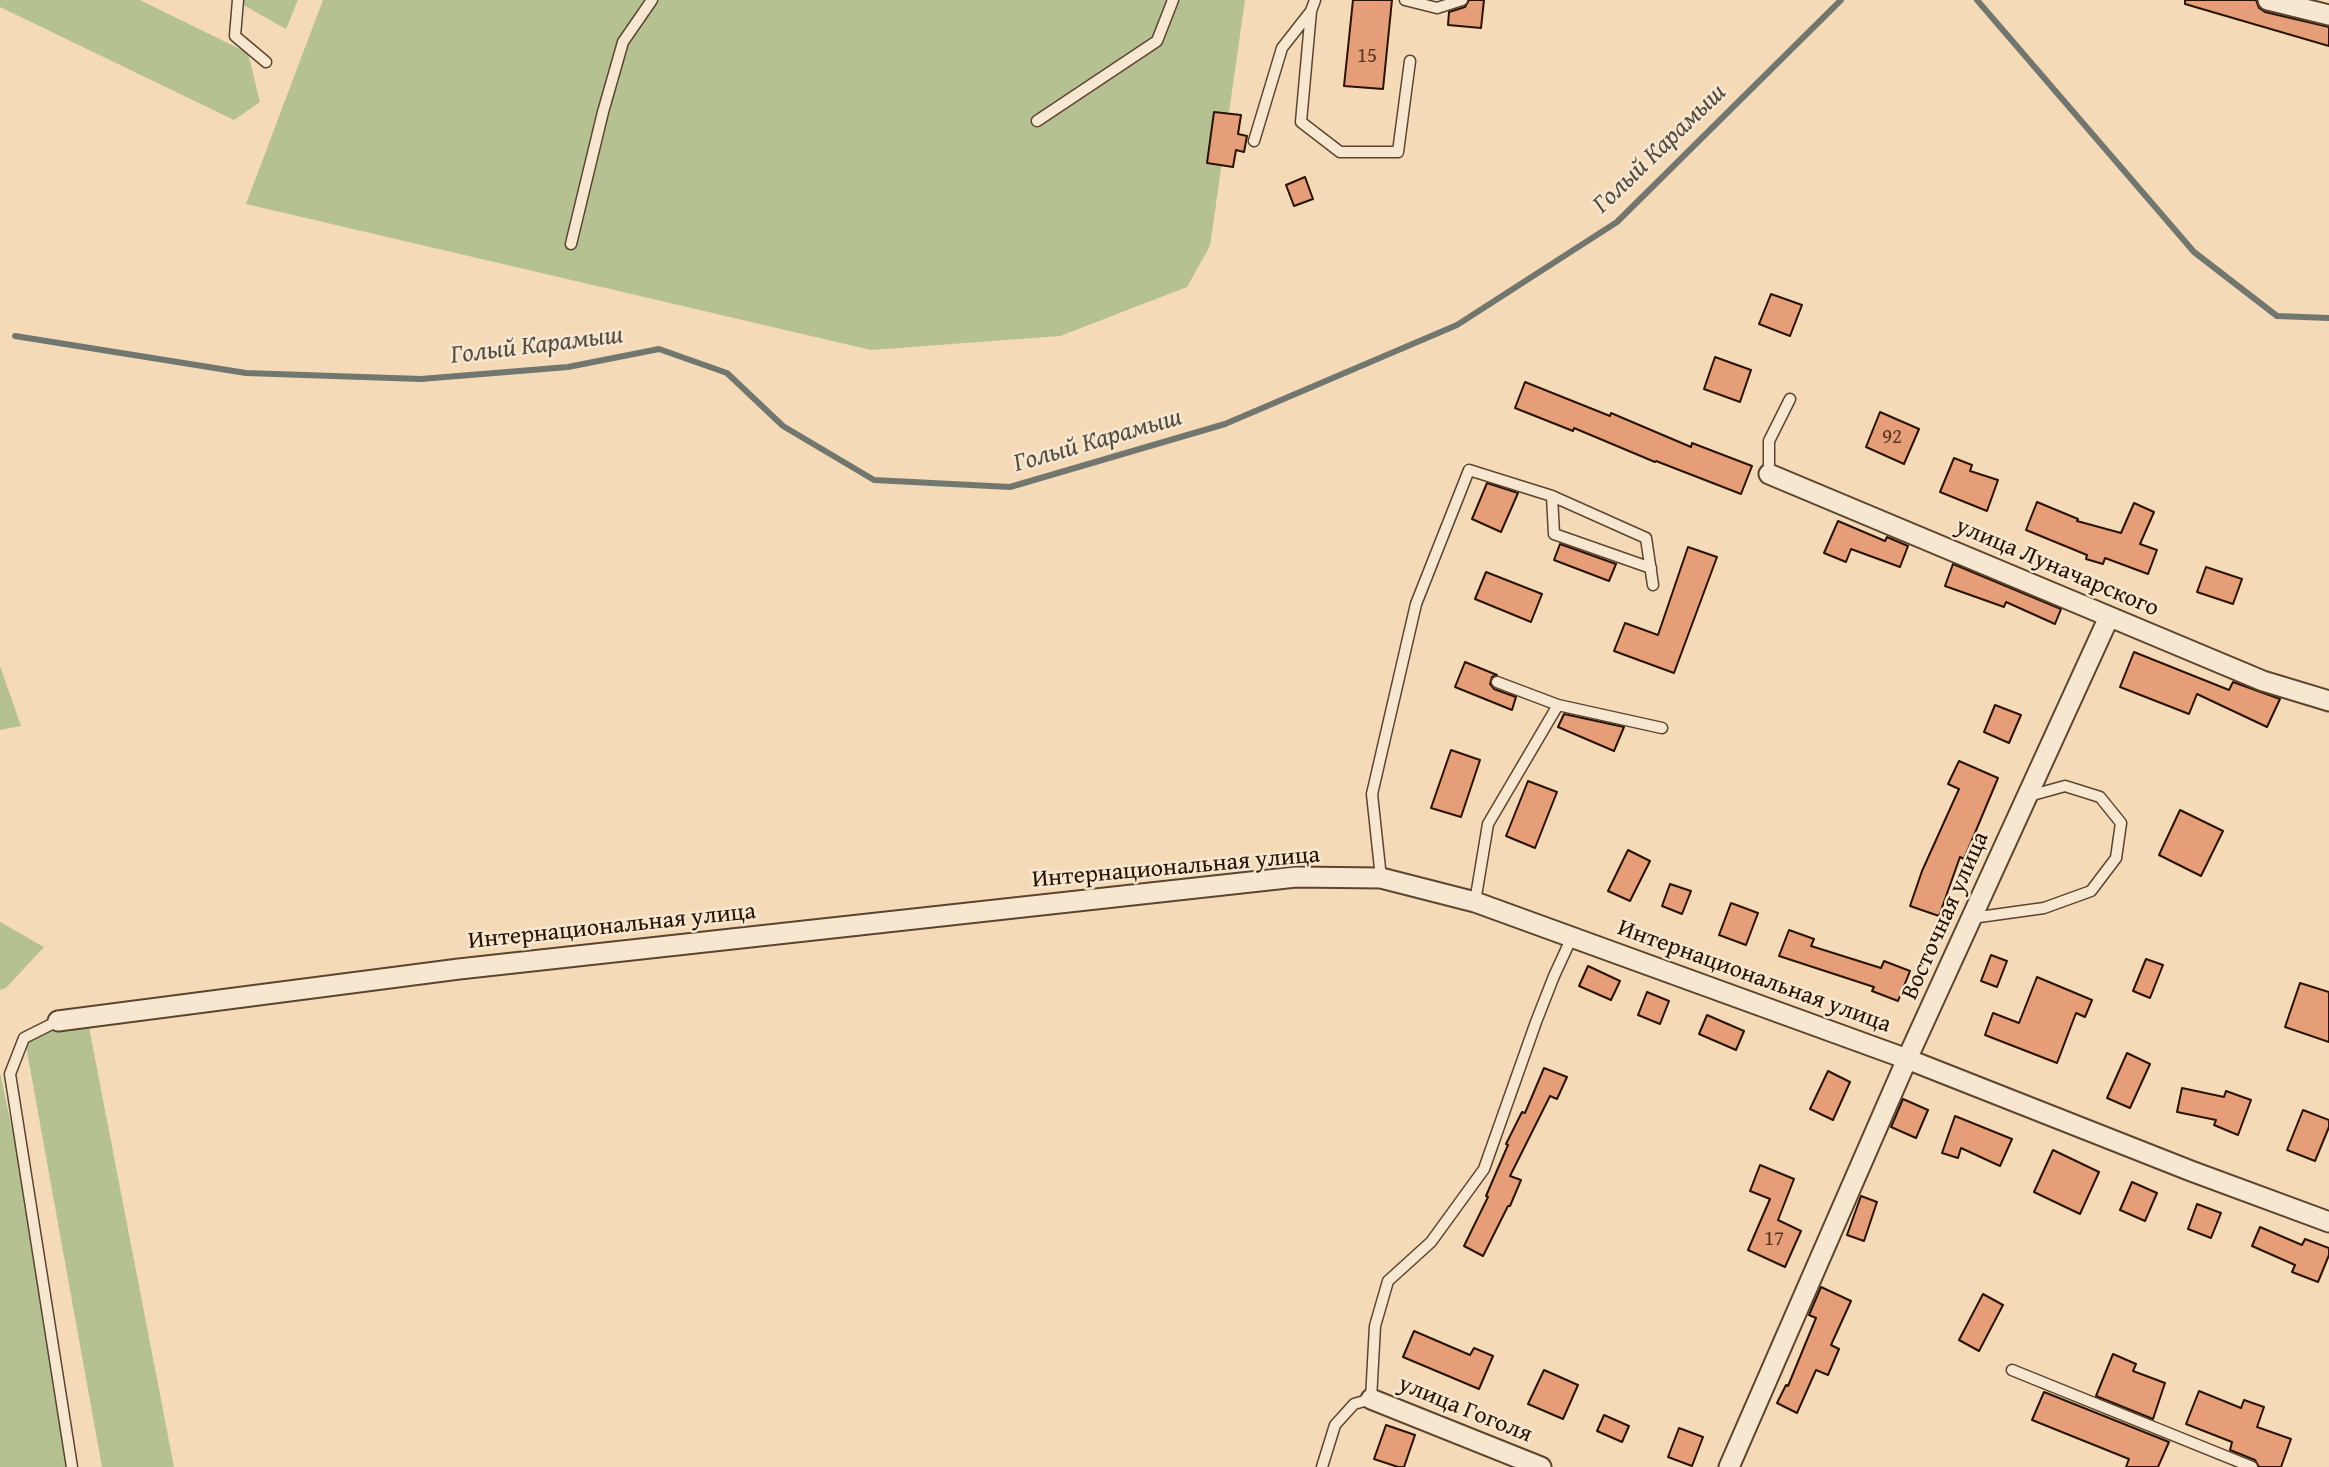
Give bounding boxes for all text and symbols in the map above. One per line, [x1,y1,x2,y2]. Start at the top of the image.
house number: 15 [1357,44,1377,70]
water label: Голый Карамыш [1587,77,1733,221]
water label: Голый Карамыш [449,320,625,372]
water label: Голый Карамыш [1010,402,1186,480]
house number: 92 [1882,425,1902,451]
street label: улица Луначарского [1951,512,2163,624]
street label: Восточная улица [1896,828,1996,1004]
street label: Интернациональная улица [1031,841,1321,895]
street label: Интернациональная улица [467,898,757,956]
street label: Интернациональная улица [1613,914,1895,1040]
house number: 17 [1764,1227,1784,1253]
street label: улица Гоголя [1394,1370,1536,1450]

